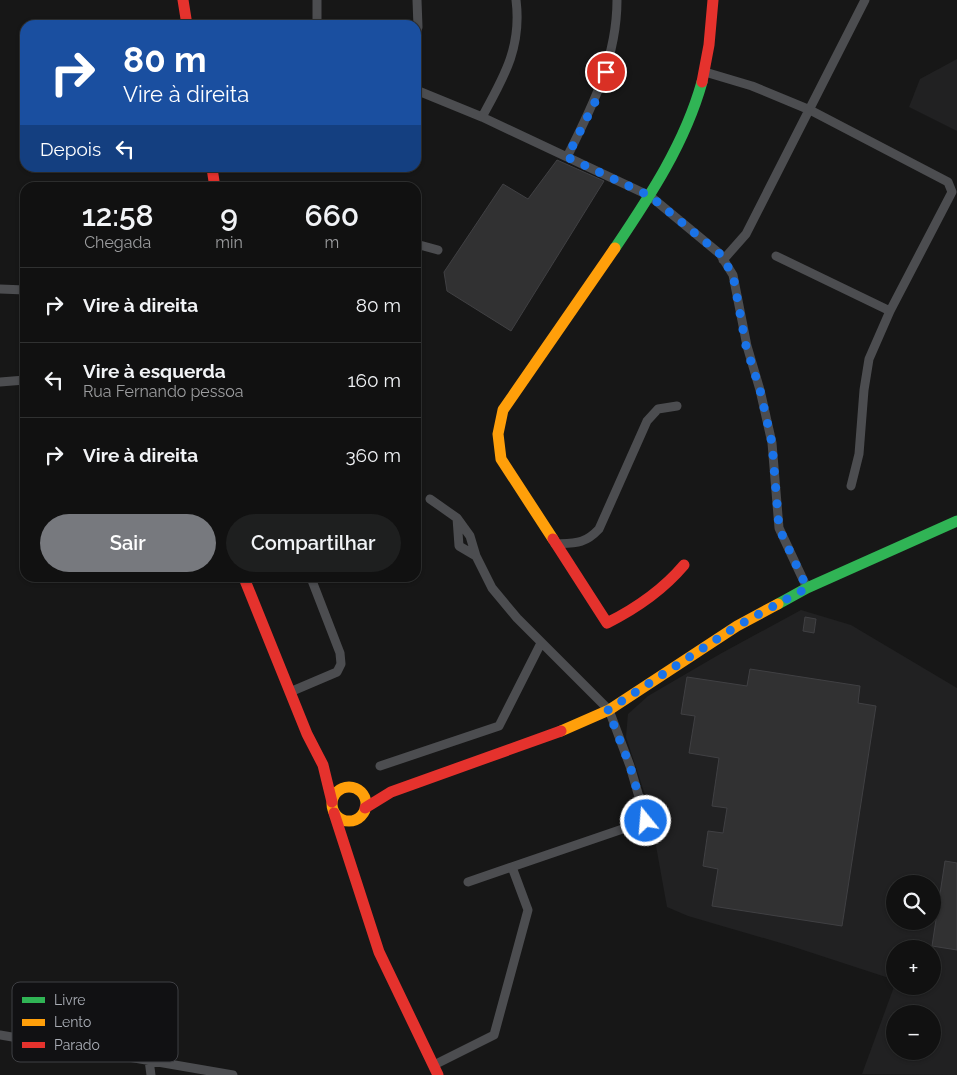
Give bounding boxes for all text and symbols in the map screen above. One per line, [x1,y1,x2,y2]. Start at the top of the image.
text: 80 m [123,39,207,80]
icon: right [40,40,105,105]
pin [585,51,627,93]
icon: arrive [592,58,620,86]
text: Vire à direita [123,81,249,107]
icon: left [111,135,139,163]
text: Depois [40,138,101,160]
text: 12:58 [82,198,154,233]
text: 9 [220,198,238,233]
text: 660 [304,198,359,233]
text: Chegada [84,233,151,252]
text: min [215,233,243,252]
text: m [325,233,339,252]
icon: right [40,291,68,319]
text: Vire à direita [83,294,198,316]
text: 80 m [356,294,401,316]
text: Vire à esquerda [83,360,226,382]
icon: left [40,366,68,394]
text: 160 m [347,369,401,391]
text: Rua Fernando pessoa [83,382,243,401]
icon: right [40,441,68,469]
text: Vire à direita [83,444,198,466]
text: 360 m [345,444,401,466]
button: Sair [40,514,216,572]
button: Compartilhar [226,514,401,572]
position arrow [619,794,671,846]
map controls [886,875,941,1060]
button: search [886,875,941,930]
button: + [886,940,941,995]
legend [12,982,178,1062]
text: Livre [54,992,86,1008]
button: − [886,1005,941,1060]
text: Lento [54,1014,91,1030]
text: Parado [54,1037,100,1053]

